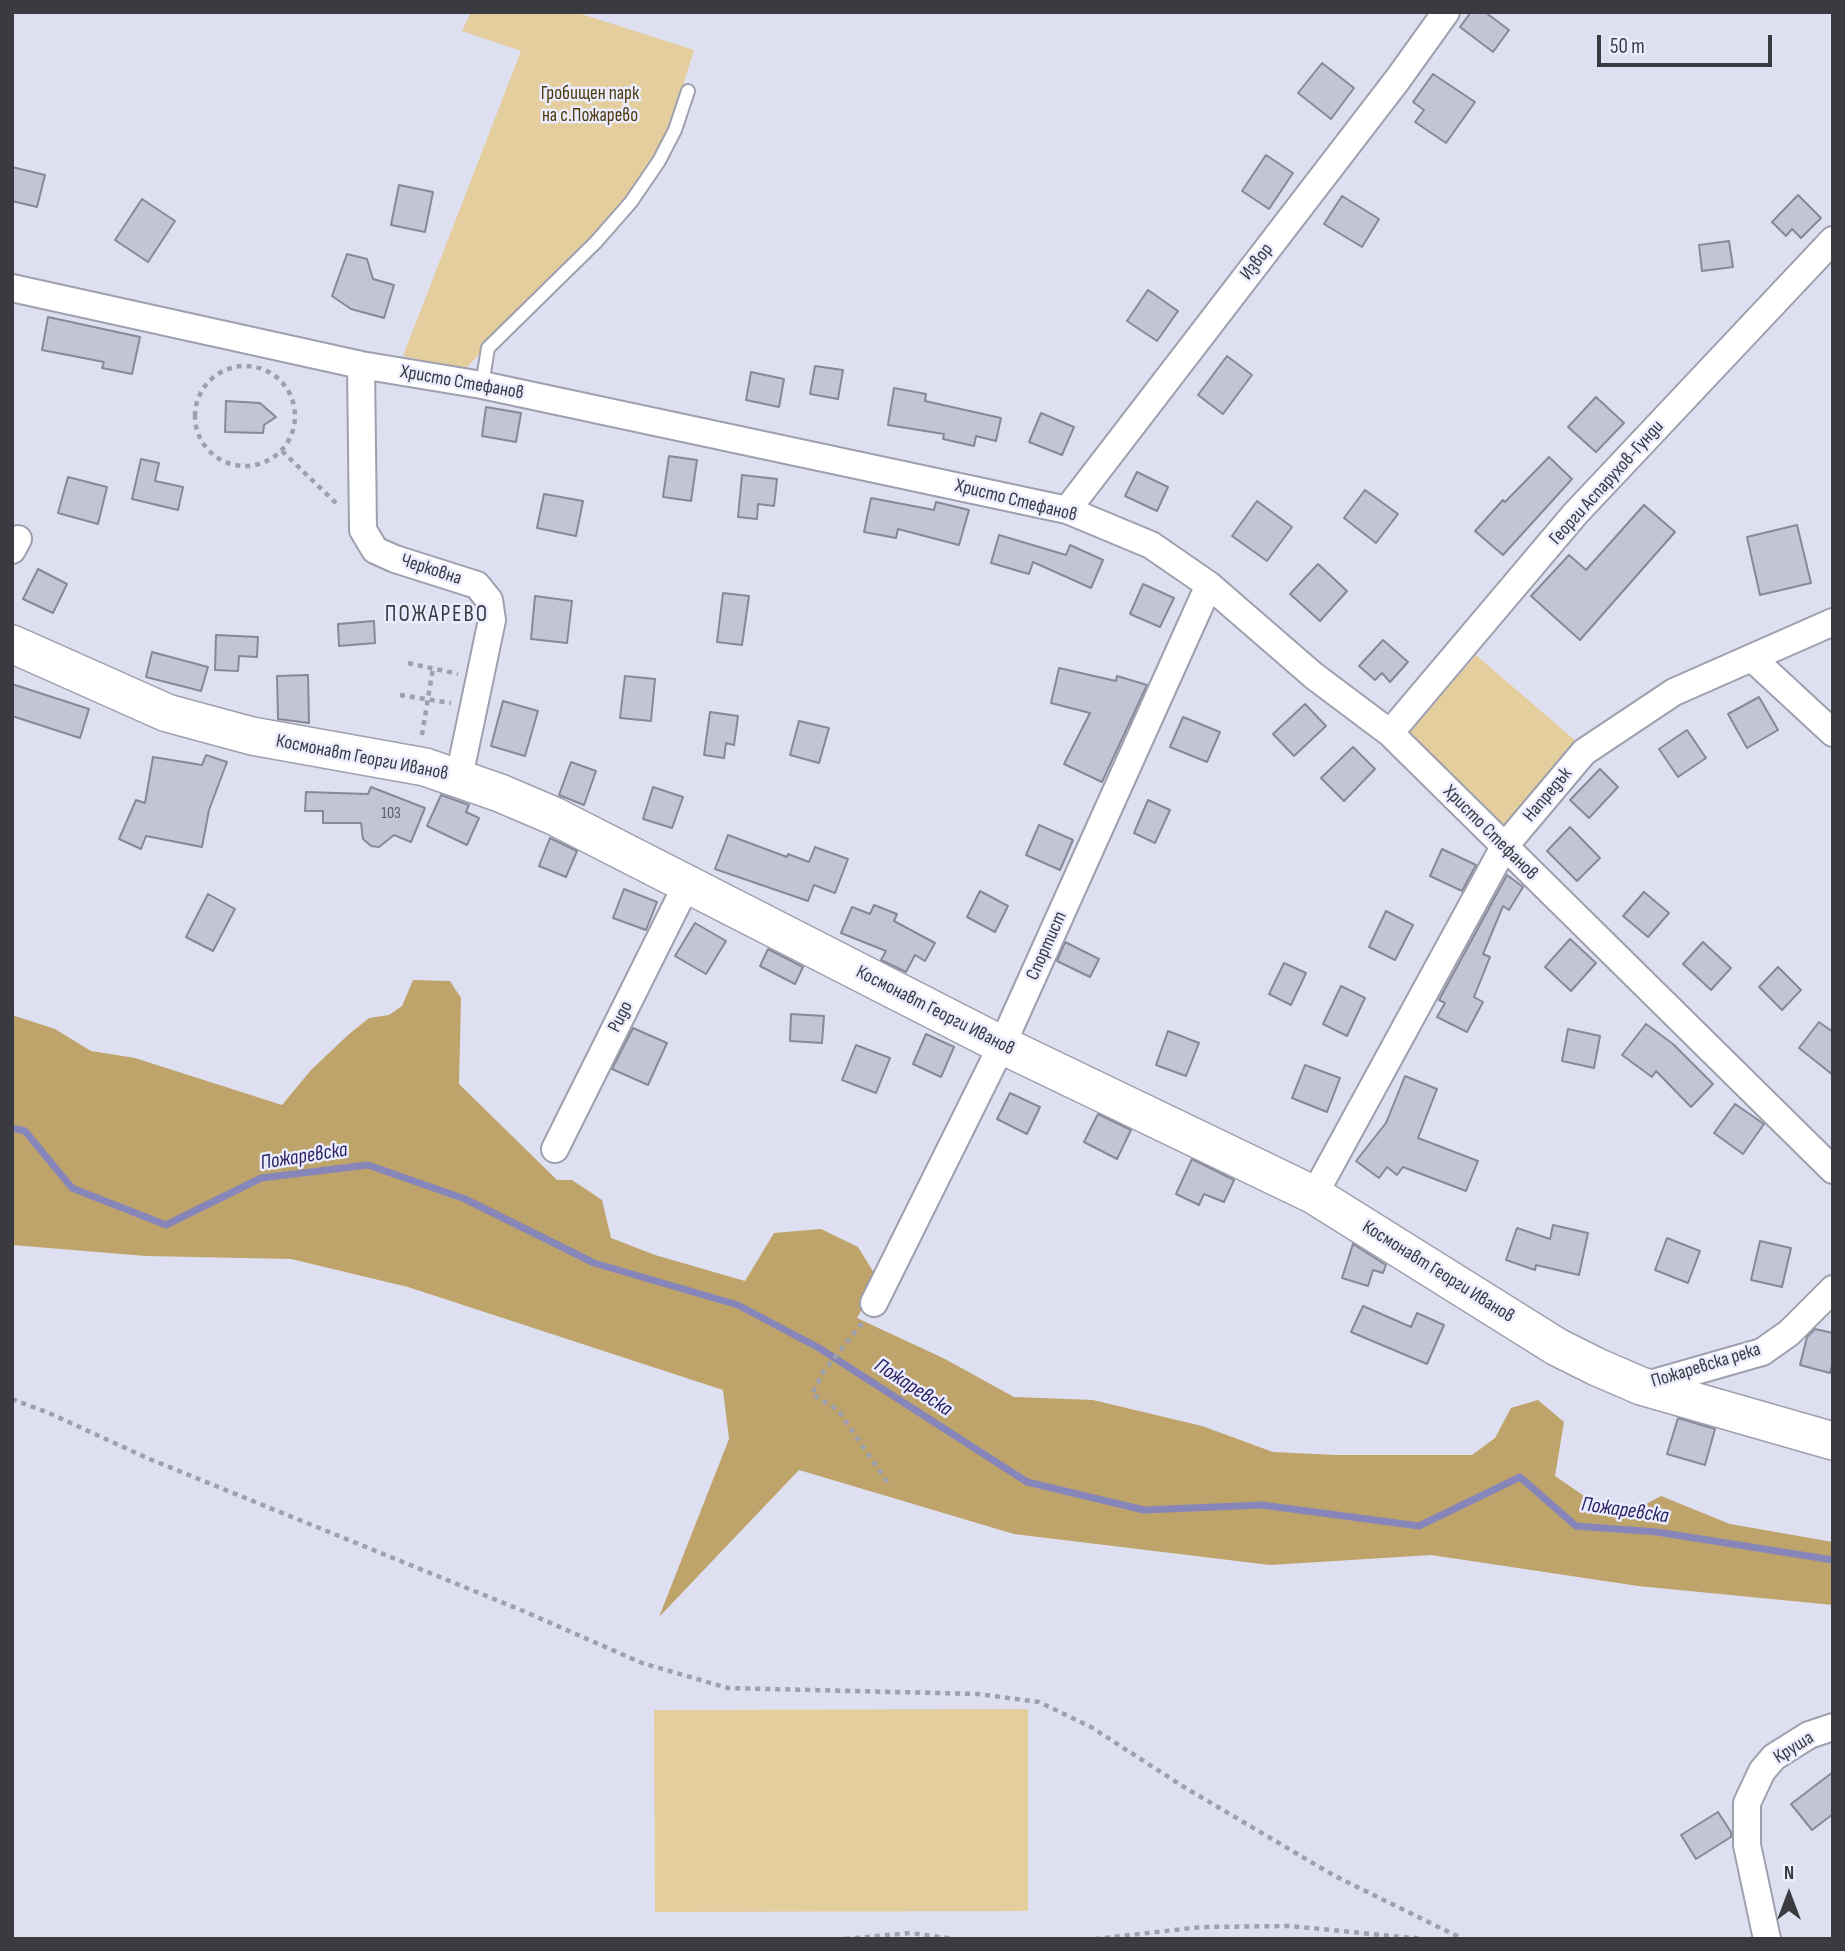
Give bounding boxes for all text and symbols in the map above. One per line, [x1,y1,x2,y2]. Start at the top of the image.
scale bar [1600,21,1775,65]
text: 50 m [1610,34,1645,59]
park label: Гробищен парк на с.Пожарево [541,83,639,127]
street label: Извор [1236,239,1278,285]
street label: Христо Стефанов [399,361,525,405]
street label: Георги Аспарухов-Гунди [1545,416,1669,550]
street label: Христо Стефанов [953,475,1079,527]
street label: Черковна [398,549,464,591]
district label: ПОЖАРЕВО [386,601,488,629]
street label: Космонавт Георги Иванов [274,730,450,786]
street label: Напредък [1519,763,1577,827]
street label: Христо Стефанов [1438,781,1542,885]
house number: 103 [381,804,401,824]
street label: Спортист [1022,908,1072,984]
street label: Космонавт Георги Иванов [852,961,1018,1061]
street label: Ридо [604,998,638,1036]
water label: Пожаревска [259,1138,349,1176]
street label: Космонавт Георги Иванов [1358,1216,1518,1328]
street label: Пожаревска река [1648,1339,1764,1393]
water label: Пожаревска [869,1354,957,1422]
water label: Пожаревска [1580,1492,1670,1530]
street label: Круша [1770,1727,1818,1769]
north arrow [1754,1860,1824,1930]
text: N [1784,1862,1794,1885]

